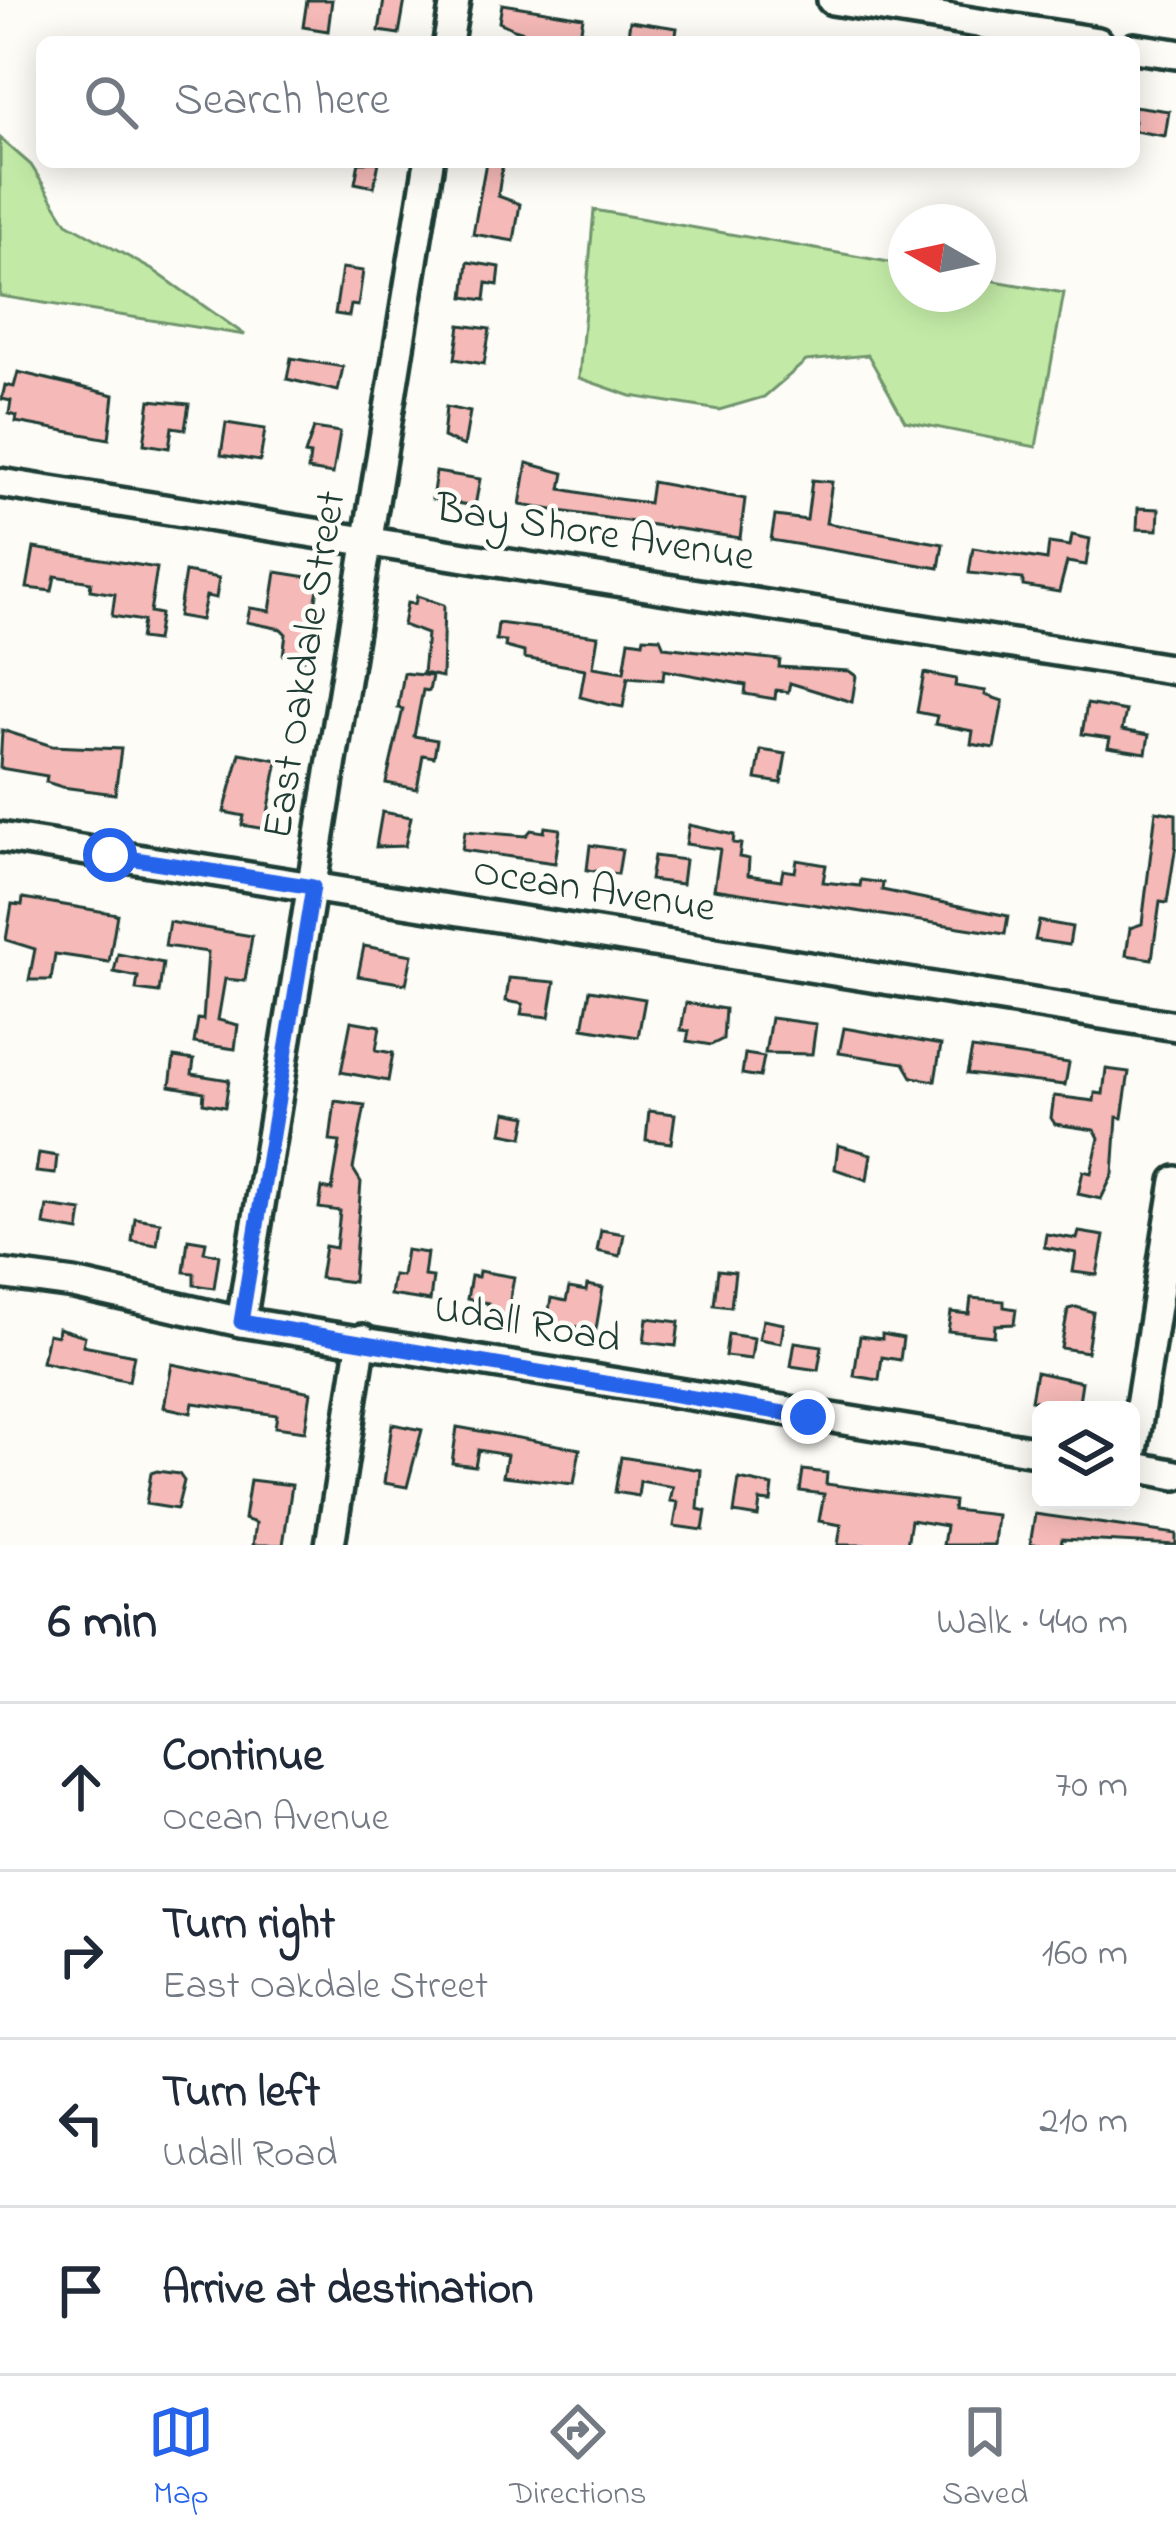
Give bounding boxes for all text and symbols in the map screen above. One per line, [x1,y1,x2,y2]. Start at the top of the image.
search box [36,36,1140,168]
icon: search [78,69,144,135]
text: Search here [174,69,390,135]
north arrow [888,204,996,312]
street label: Bay Shore Avenue [430,479,759,589]
street label: East Oakdale Street [248,487,364,843]
route start [83,828,137,882]
street label: Ocean Avenue [468,842,720,940]
street label: Udall Road [429,1279,625,1371]
route end [781,1390,835,1444]
map controls [1032,1401,1140,1509]
button: layers [1032,1401,1140,1509]
text: 6 min [48,1586,157,1661]
text: Walk · 440 m [936,1595,1128,1652]
text: Continue [162,1725,323,1791]
icon: ahead [48,1754,114,1820]
text: 70 m [1055,1758,1128,1815]
text: Ocean Avenue [162,1791,389,1848]
text: Turn right [162,1893,335,1959]
icon: right [48,1922,114,1988]
text: 160 m [1042,1926,1128,1983]
text: East Oakdale Street [162,1959,488,2016]
text: Turn left [162,2061,320,2127]
icon: left [48,2090,114,2156]
text: 210 m [1039,2094,1128,2151]
text: Udall Road [162,2127,337,2184]
icon: arrive [48,2258,114,2324]
text: Arrive at destination [162,2258,533,2324]
tab: Map [148,2399,214,2519]
tab: Directions [509,2399,647,2519]
tab: Saved [942,2399,1028,2519]

